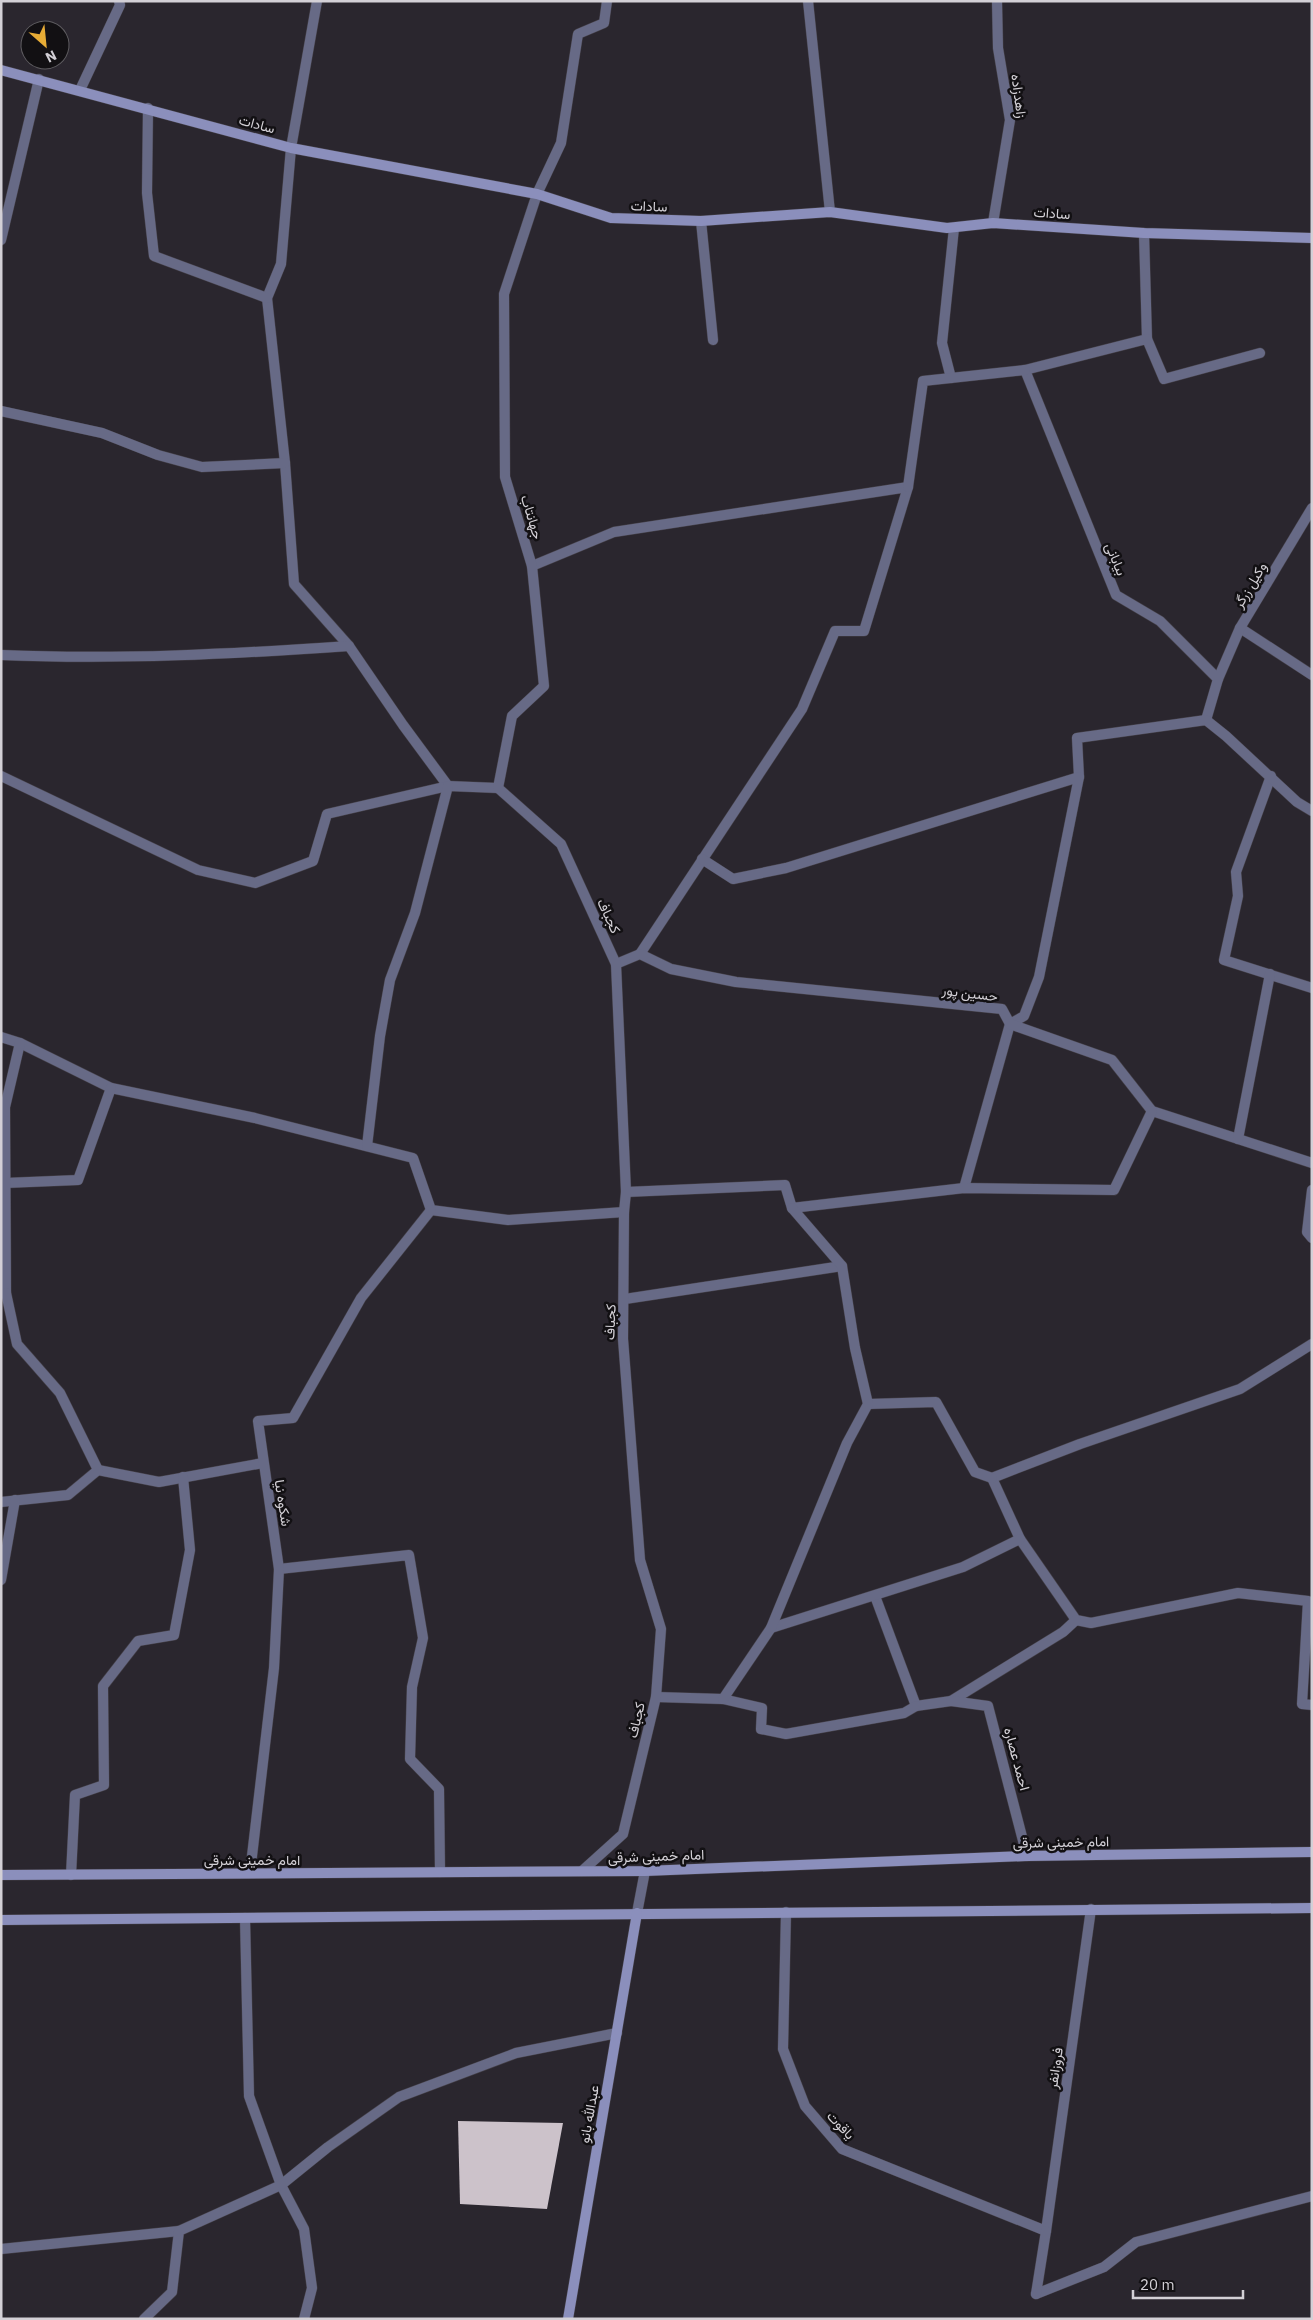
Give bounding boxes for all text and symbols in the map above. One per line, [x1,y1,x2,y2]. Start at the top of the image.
north arrow [20,20,70,70]
text: N [42,46,60,67]
street label: زاهدزاده [1007,73,1031,119]
street label: سادات [237,111,277,137]
street label: سادات [630,196,668,216]
street label: سادات [1033,203,1071,223]
street label: جهانتاب [517,493,547,541]
street label: بیابانی [1101,540,1131,578]
street label: وکیل زرگر [1229,559,1271,612]
street label: کجباف [593,896,625,936]
street label: حسین پور [940,981,999,1006]
street label: کجباف [600,1303,620,1341]
street label: شکوه نیا [270,1478,296,1528]
street label: کجباف [623,1700,649,1740]
street label: احمد عصاره [1000,1725,1034,1793]
street label: امام خمینی شرقی [1013,1832,1109,1852]
street label: امام خمینی شرقی [607,1845,705,1867]
street label: امام خمینی شرقی [204,1851,300,1869]
street label: فروزانفر [1043,2046,1067,2091]
street label: عبدالله بانو [575,2084,603,2144]
street label: یاقوت [823,2107,859,2143]
scale bar [1133,2268,1243,2300]
text: 20 m [1140,2275,1175,2294]

